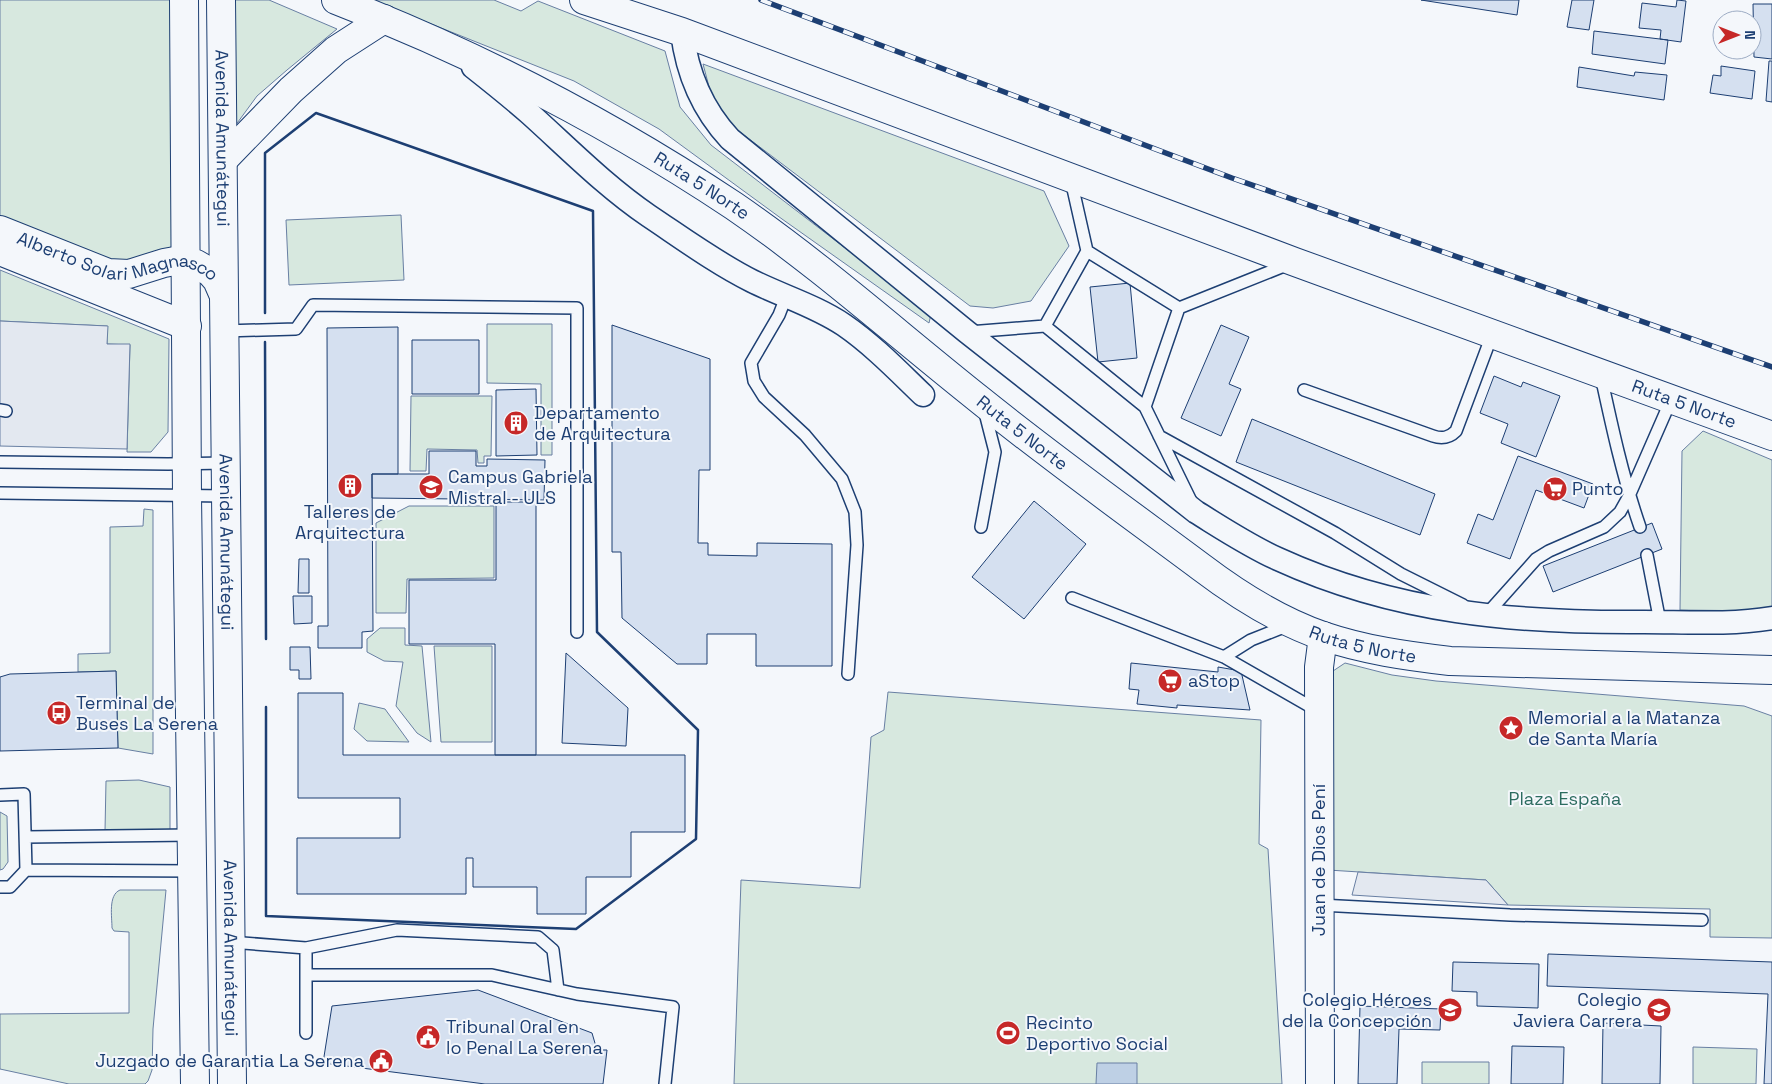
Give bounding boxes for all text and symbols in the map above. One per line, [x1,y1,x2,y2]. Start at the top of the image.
north arrow [1712,10,1762,60]
text: N [1741,30,1759,40]
street label: Avenida Amunátegui [211,49,235,227]
street label: Ruta 5 Norte [650,146,755,225]
street label: Alberto Solari Magnasco [14,226,224,285]
street label: Ruta 5 Norte [1629,374,1740,433]
street label: Ruta 5 Norte [972,390,1073,475]
place label: Departamento de Arquitectura [534,401,671,445]
building icon: Departamento de Arquitectura [503,410,529,436]
street label: Avenida Amunátegui [215,453,239,631]
place label: Campus Gabriela Mistral - ULS [448,465,593,509]
building icon: Talleres de Arquitectura [337,473,363,499]
school or university icon: Campus Gabriela Mistral - ULS [418,474,444,500]
supermarket icon: Punto [1542,476,1568,502]
place label: Punto [1572,477,1624,500]
place label: Talleres de Arquitectura [295,500,405,544]
street label: Ruta 5 Norte [1306,620,1418,668]
supermarket icon: aStop [1157,668,1183,694]
place label: aStop [1188,669,1240,692]
place label: Terminal de Buses La Serena [76,691,218,735]
bus stop icon: Terminal de Buses La Serena [46,700,72,726]
place label: Memorial a la Matanza de Santa María [1528,706,1720,750]
place icon: Memorial a la Matanza de Santa María [1498,715,1524,741]
street label: Juan de Dios Pení [1307,783,1330,936]
park label: Plaza España [1509,787,1621,810]
street label: Avenida Amunátegui [219,859,244,1037]
place label: Colegio Héroes de la Concepción [1282,988,1432,1032]
place label: Colegio Javiera Carrera [1513,988,1642,1032]
school or university icon: Colegio Héroes de la Concepción [1437,997,1463,1023]
school or university icon: Colegio Javiera Carrera [1646,997,1672,1023]
place label: Recinto Deportivo Social [1026,1011,1168,1055]
place label: Tribunal Oral en lo Penal La Serena [446,1015,603,1059]
sports icon: Recinto Deportivo Social [995,1020,1021,1046]
public building icon: Tribunal Oral en lo Penal La Serena [415,1024,441,1050]
public building icon: Juzgado de Garantia La Serena [368,1048,394,1074]
place label: Juzgado de Garantia La Serena [95,1049,364,1072]

